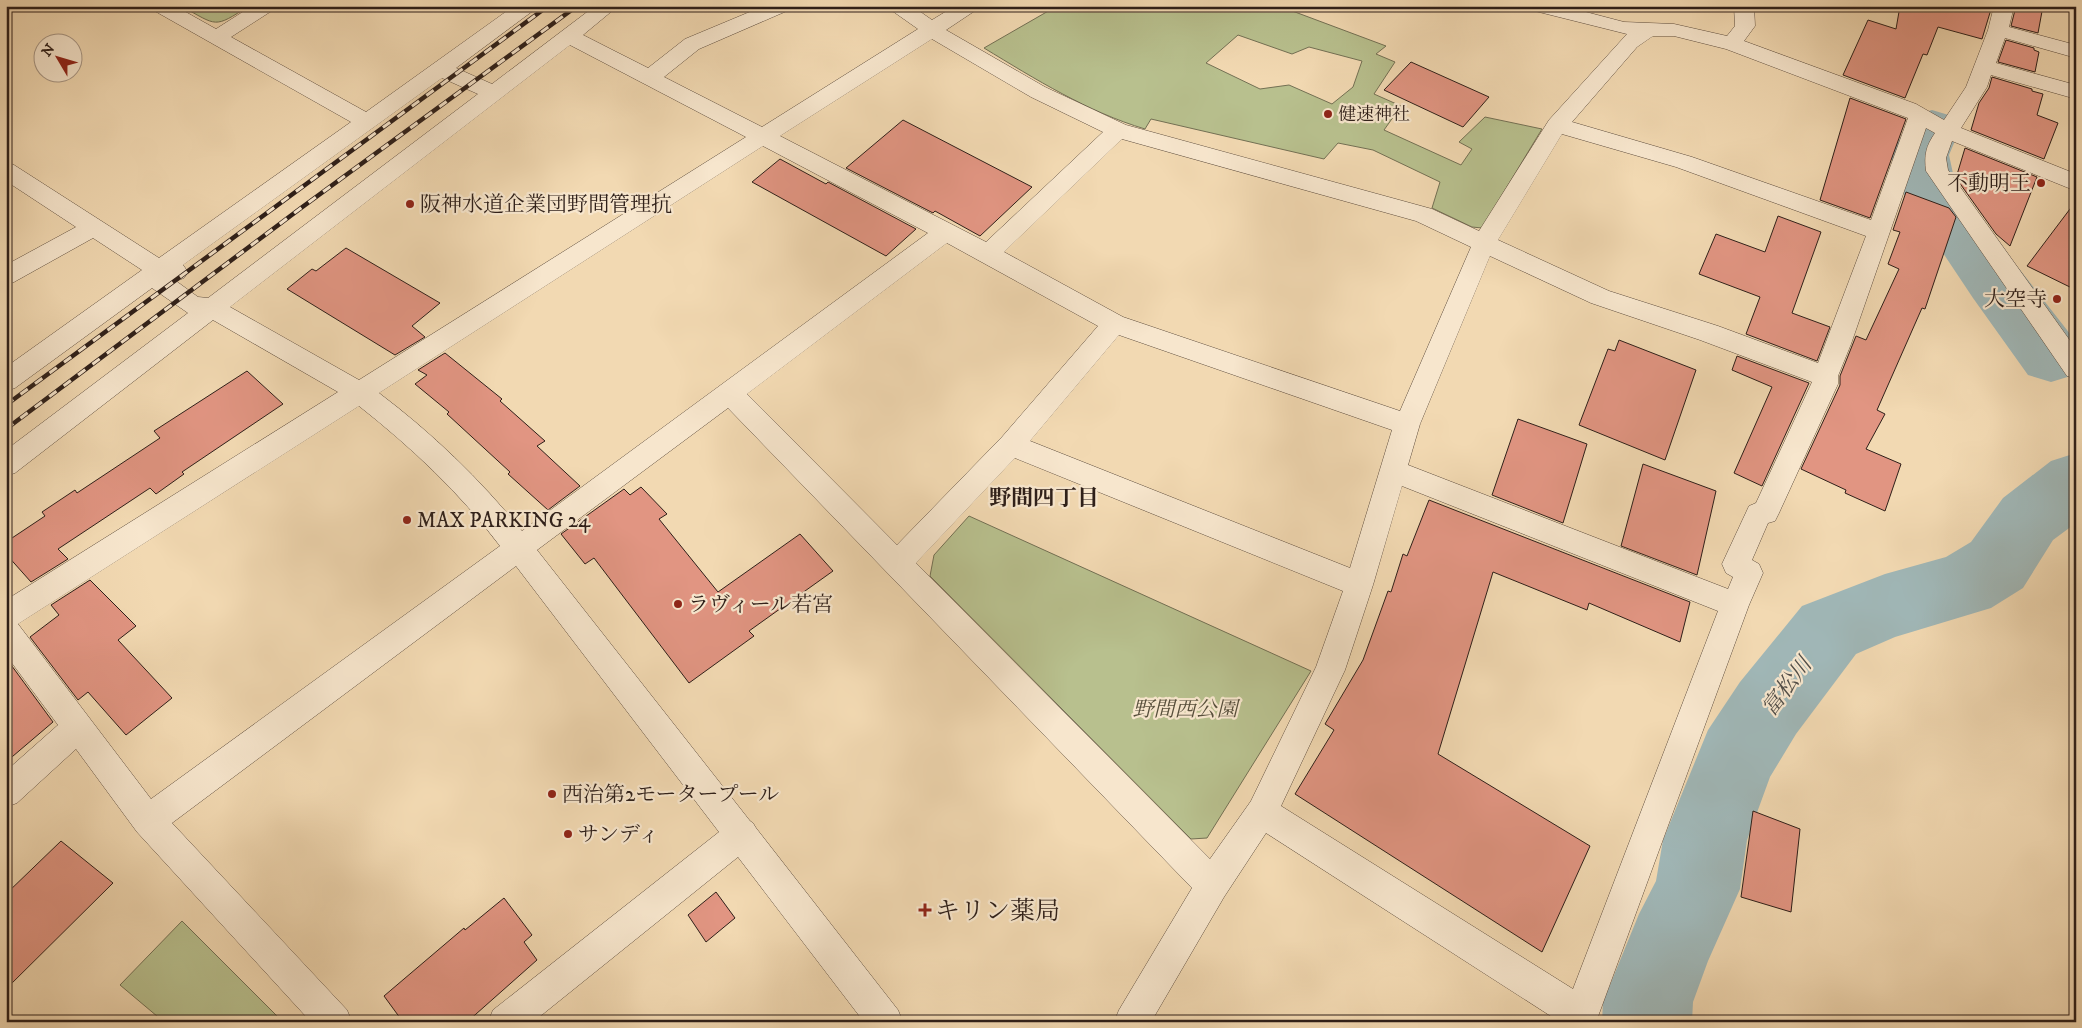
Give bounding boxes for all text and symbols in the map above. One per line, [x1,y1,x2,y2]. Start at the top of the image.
north arrow [32,32,82,82]
text: N [38,40,59,61]
place label: 健速神社 [1338,104,1410,126]
marker: 健速神社 [1322,108,1334,120]
place label: 不動明王 [1947,171,2031,197]
marker: 不動明王 [2035,177,2047,189]
place label: 阪神水道企業団野間管理抗 [420,192,672,218]
marker: 阪神水道企業団野間管理抗 [404,198,416,210]
place label: 大空寺 [1984,287,2047,313]
marker: 大空寺 [2051,293,2063,305]
district label: 野間四丁目 [989,485,1099,512]
place label: MAX PARKING 24 [417,508,591,534]
marker: MAX PARKING 24 [401,514,413,526]
place label: ラヴィール若宮 [688,592,833,618]
marker: ラヴィール若宮 [672,598,684,610]
water label: 富松川 [1757,651,1819,721]
park label: 野間西公園 [1133,697,1240,723]
place label: 西治第2モータープール [562,782,779,808]
marker: 西治第2モータープール [546,788,558,800]
place label: サンディ [578,822,659,848]
marker: サンディ [562,828,574,840]
place label: キリン薬局 [935,896,1060,927]
marker: キリン薬局 [919,904,931,916]

